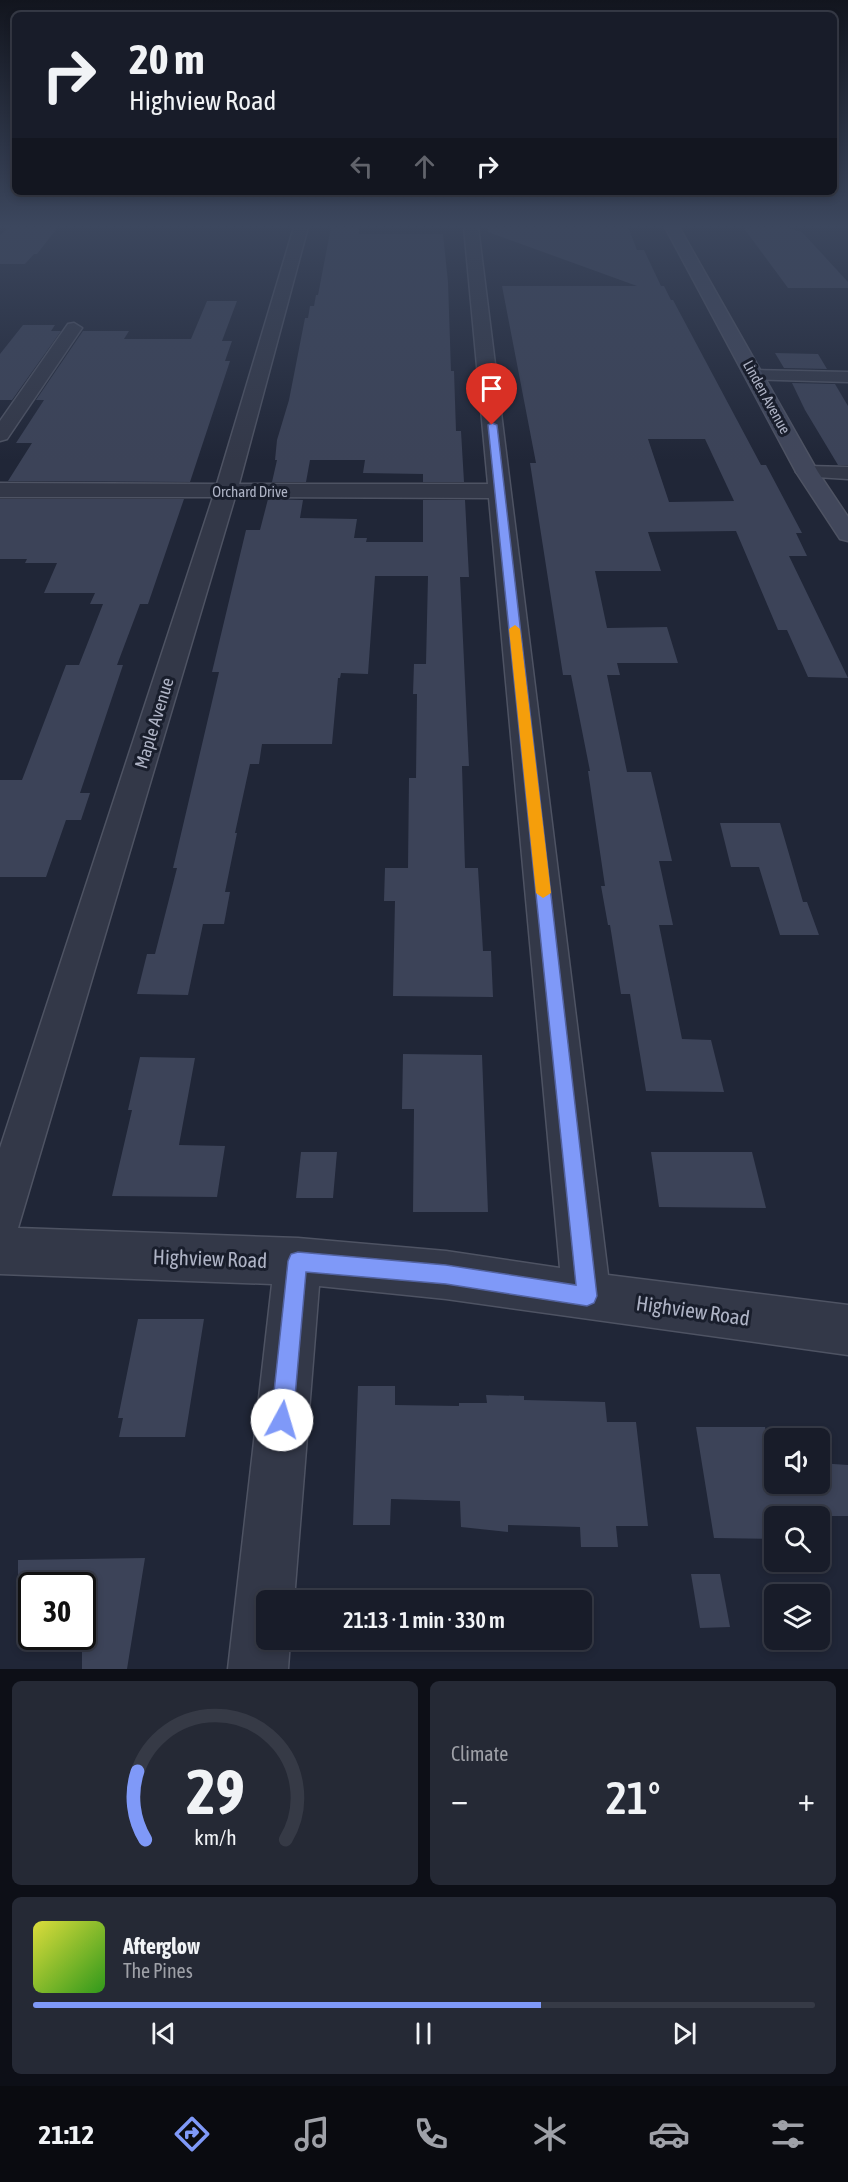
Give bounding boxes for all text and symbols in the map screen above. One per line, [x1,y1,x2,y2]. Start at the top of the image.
text: 20 m [129,35,204,83]
icon: right [30,36,108,114]
text: Highview Road [129,85,276,116]
icon: left [345,150,378,183]
icon: ahead [408,150,441,183]
icon: right [471,150,504,183]
street label: Linden Avenue [740,357,794,437]
pin [466,363,517,425]
icon: arrive [475,372,508,405]
street label: Orchard Drive [212,483,288,500]
street label: Maple Avenue [130,675,178,771]
street label: Highview Road [152,1244,268,1272]
street label: Highview Road [635,1290,751,1330]
position arrow [250,1388,314,1452]
map controls [764,1428,830,1650]
button: sound [764,1428,830,1494]
button: search [764,1506,830,1572]
speed limit sign: 30 [18,1572,96,1650]
button: layers [764,1584,830,1650]
text: 21:13 · 1 min · 330 m [343,1607,505,1633]
text: Climate [451,1742,508,1765]
text: 29 [186,1756,244,1827]
text: 21° [606,1772,660,1824]
text: − [451,1780,468,1818]
text: + [798,1780,815,1818]
text: km/h [194,1825,236,1850]
text: Afterglow [123,1933,200,1959]
text: The Pines [123,1959,193,1982]
icon: previous [147,2017,180,2050]
icon: pause [407,2017,440,2050]
icon: next [668,2017,701,2050]
icon: directions [171,2113,213,2155]
icon: music [291,2113,333,2155]
icon: phone [410,2113,452,2155]
icon: climate [529,2113,571,2155]
icon: car [648,2113,690,2155]
icon: filters [767,2113,809,2155]
text: 21:12 [39,2119,94,2150]

